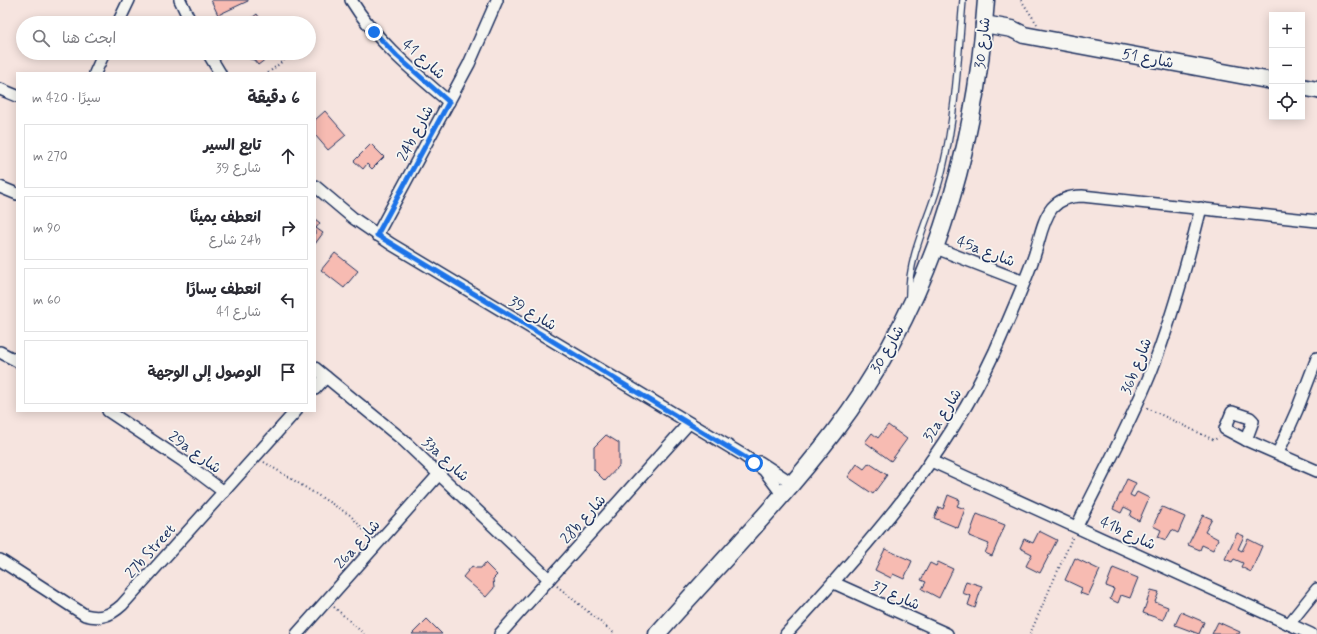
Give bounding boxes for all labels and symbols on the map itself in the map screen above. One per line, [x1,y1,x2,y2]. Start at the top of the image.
street label: شارع 30 [970,16,996,70]
route end [365,23,383,41]
street label: شارع 41 [397,35,449,84]
street label: شارع 51 [1120,44,1175,74]
street label: 24b شارع [393,102,439,165]
street label: 45a شارع [954,232,1018,272]
street label: شارع 39 [505,292,560,336]
street label: شارع 30 [866,322,909,377]
street label: 36b شارع [1117,335,1157,397]
street label: 32a شارع [919,385,967,446]
street label: 29a شارع [164,427,225,479]
street label: 33a شارع [418,433,473,487]
route start [745,454,763,472]
street label: 28b شارع [556,491,611,548]
street label: 41b شارع [1097,512,1159,555]
street label: 26a شارع [330,516,385,574]
street label: 27b Street [121,520,181,583]
street label: شارع 37 [868,576,923,615]

